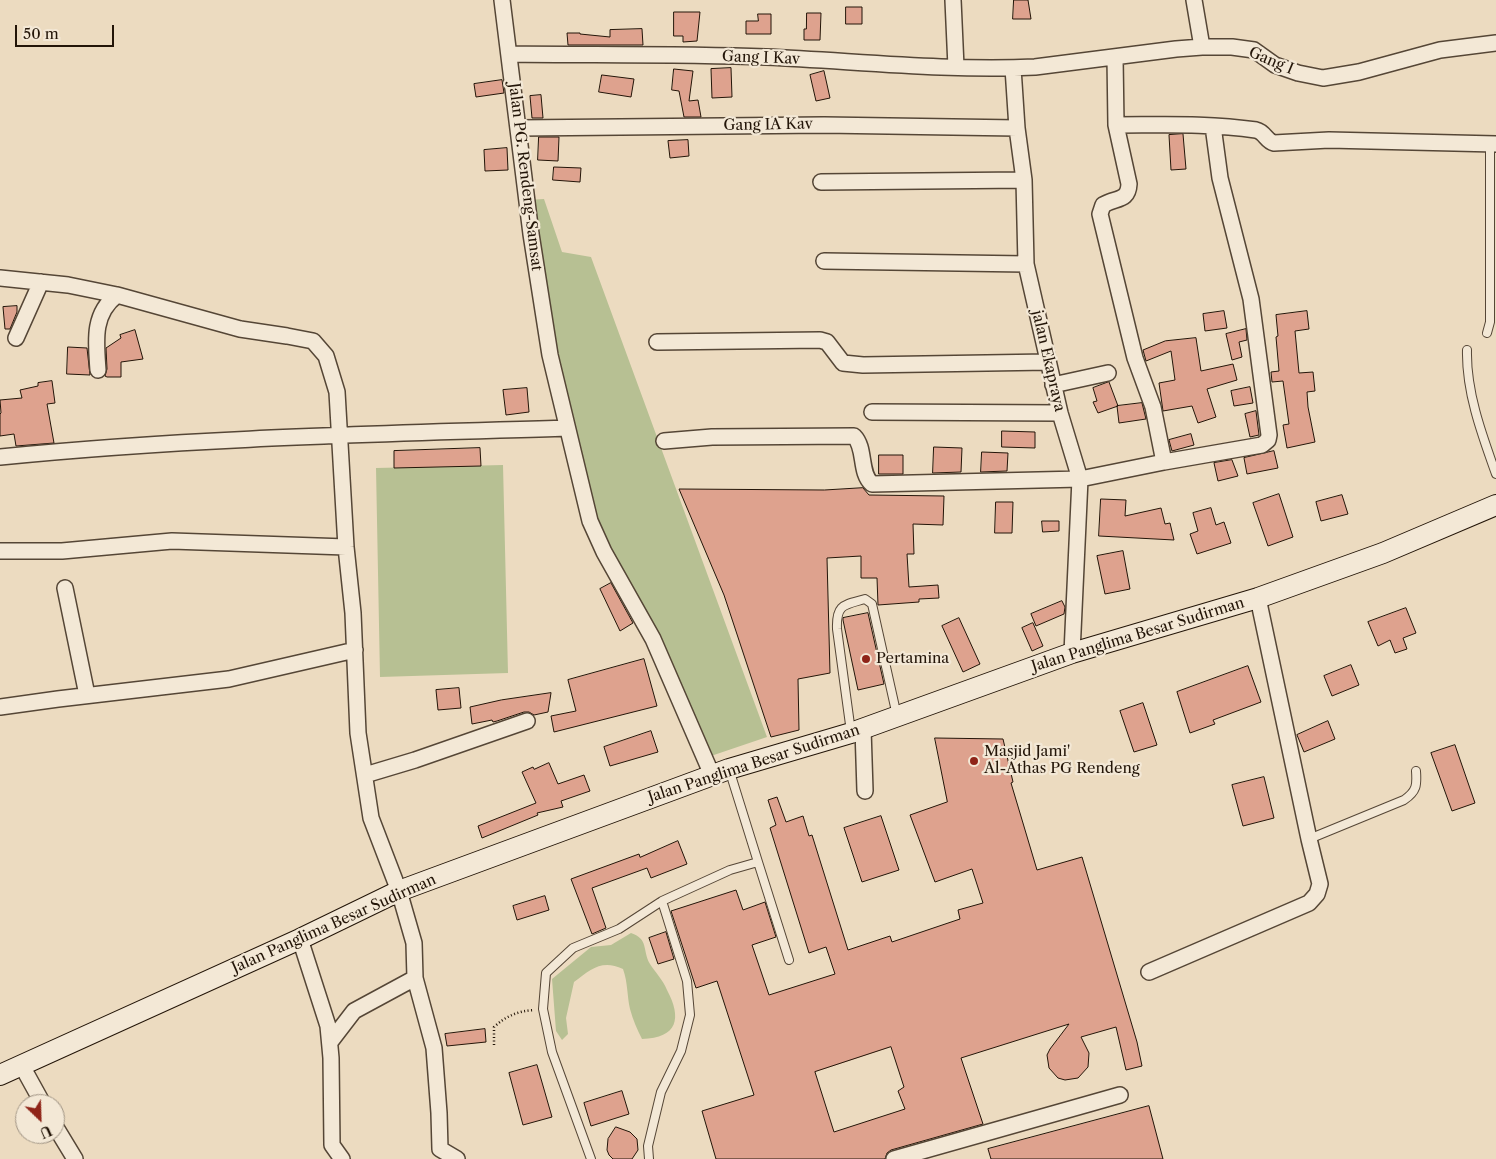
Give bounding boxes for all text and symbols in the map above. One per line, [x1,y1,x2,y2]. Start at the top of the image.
scale bar [18,15,116,47]
text: 50 m [23,24,59,43]
street label: Gang I [1246,44,1296,78]
street label: Gang I Kav [722,48,800,68]
street label: Jalan PG. Rendeng-Samsat [505,82,545,272]
street label: Gang IA Kav [723,115,813,135]
street label: jalan Ekapraya [1028,309,1068,413]
street label: Jalan Panglima Besar Sudirman [1029,594,1247,676]
place label: Pertamina [876,650,949,668]
marker: Pertamina [860,653,872,665]
street label: Jalan Panglima Besar Sudirman [646,721,862,807]
place label: Masjid Jami' Al-Athas PG Rendeng [984,743,1140,778]
marker: Masjid Jami' Al-Athas PG Rendeng [968,755,980,767]
street label: Jalan Panglima Besar Sudirman [229,871,439,977]
north arrow [15,1094,65,1144]
text: U [37,1121,55,1142]

